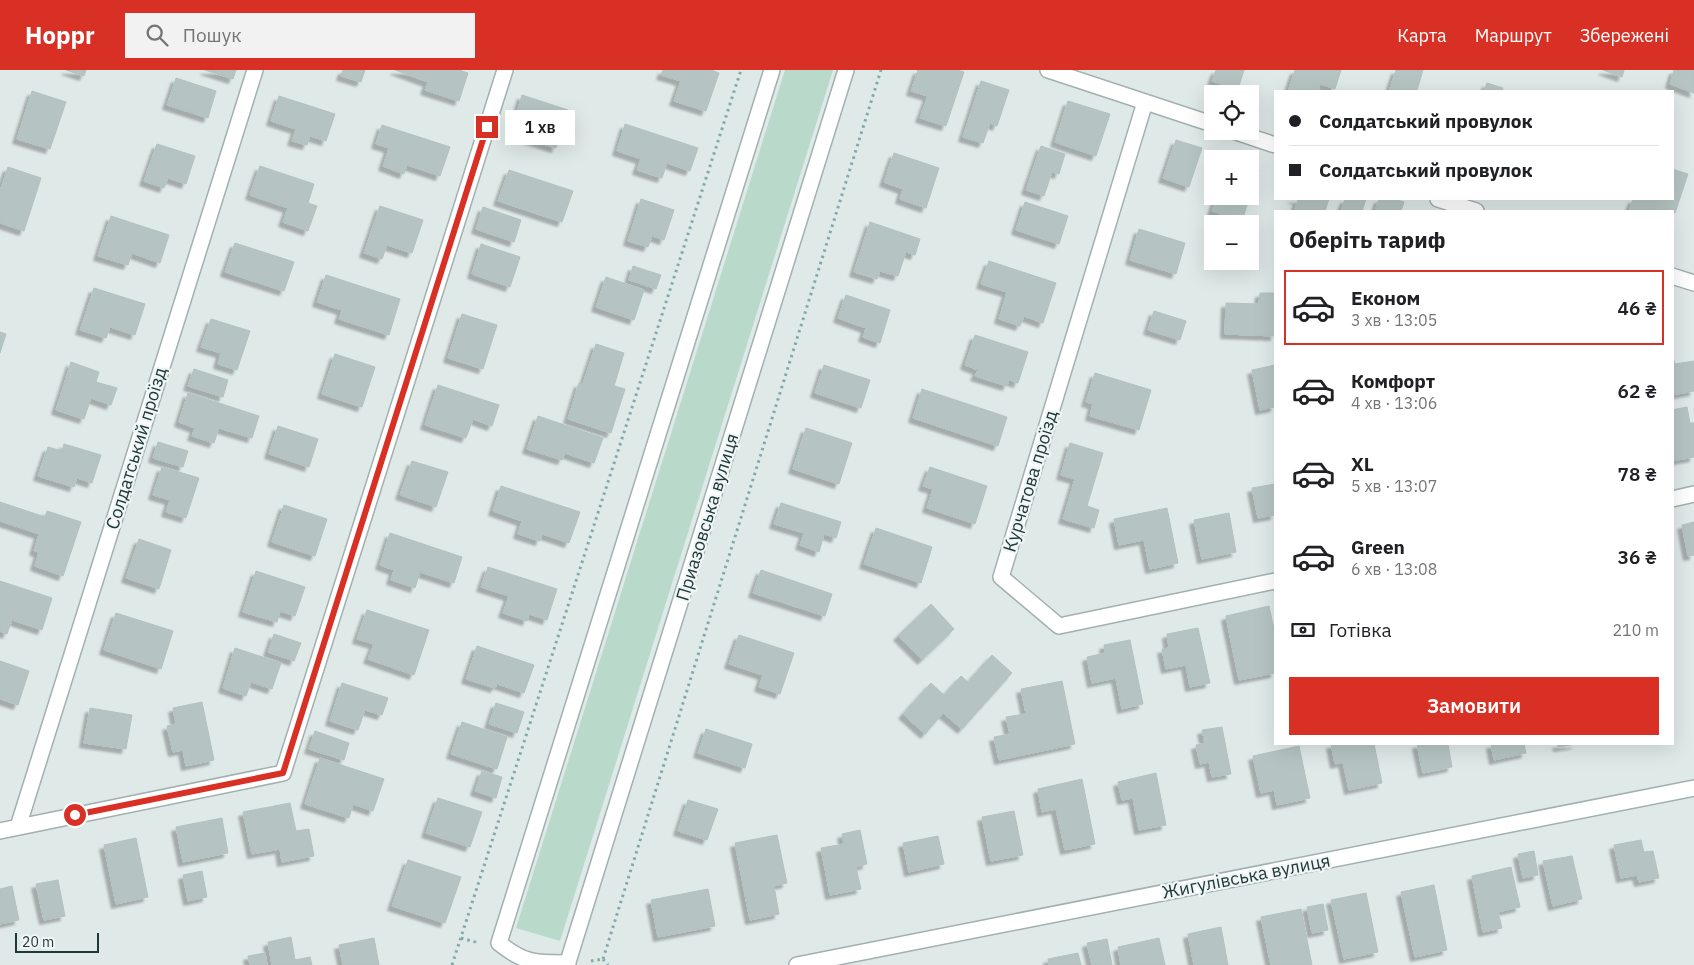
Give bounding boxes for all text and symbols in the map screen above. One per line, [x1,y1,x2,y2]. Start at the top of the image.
search box [125,13,475,58]
text: Hoppr [25,19,95,51]
icon: search [143,21,171,49]
text: Пошук [183,23,242,47]
text: Карта [1397,24,1447,47]
text: Маршрут [1475,24,1552,47]
text: Збережені [1580,24,1669,47]
map controls [1204,85,1259,270]
button: locate [1204,85,1259,140]
text: Солдатський провулок [1319,109,1533,133]
callout: 1 хв [504,110,574,144]
route end [476,116,498,138]
text: 1 хв [524,117,556,137]
button: + [1204,150,1259,205]
text: Солдатський провулок [1319,158,1533,182]
button: − [1204,215,1259,270]
text: Оберіть тариф [1289,225,1445,254]
icon: car [1291,285,1336,330]
text: Економ [1351,286,1420,310]
text: 46 ₴ [1618,296,1657,320]
text: 3 хв · 13:05 [1351,310,1437,330]
street label: Солдатський проїзд [100,364,172,532]
icon: car [1291,368,1336,413]
text: Комфорт [1351,369,1435,393]
text: 62 ₴ [1618,379,1657,403]
text: 4 хв · 13:06 [1351,393,1437,413]
street label: Курчатова проїзд [997,407,1063,555]
street label: Приазовська вулиця [671,430,743,604]
icon: car [1291,451,1336,496]
text: XL [1351,452,1374,476]
text: 78 ₴ [1618,462,1657,486]
text: 5 хв · 13:07 [1351,476,1437,496]
icon: car [1291,534,1336,579]
text: Green [1351,535,1405,559]
text: 36 ₴ [1618,545,1657,569]
text: 6 хв · 13:08 [1351,559,1437,579]
icon: cash [1289,616,1317,644]
text: Готівка [1329,618,1392,642]
text: 210 m [1612,620,1659,640]
button: Замовити [1289,677,1659,735]
route start [64,804,86,826]
street label: Жигулівська вулиця [1160,848,1332,904]
scale bar [15,930,99,953]
text: 20 m [22,933,54,951]

